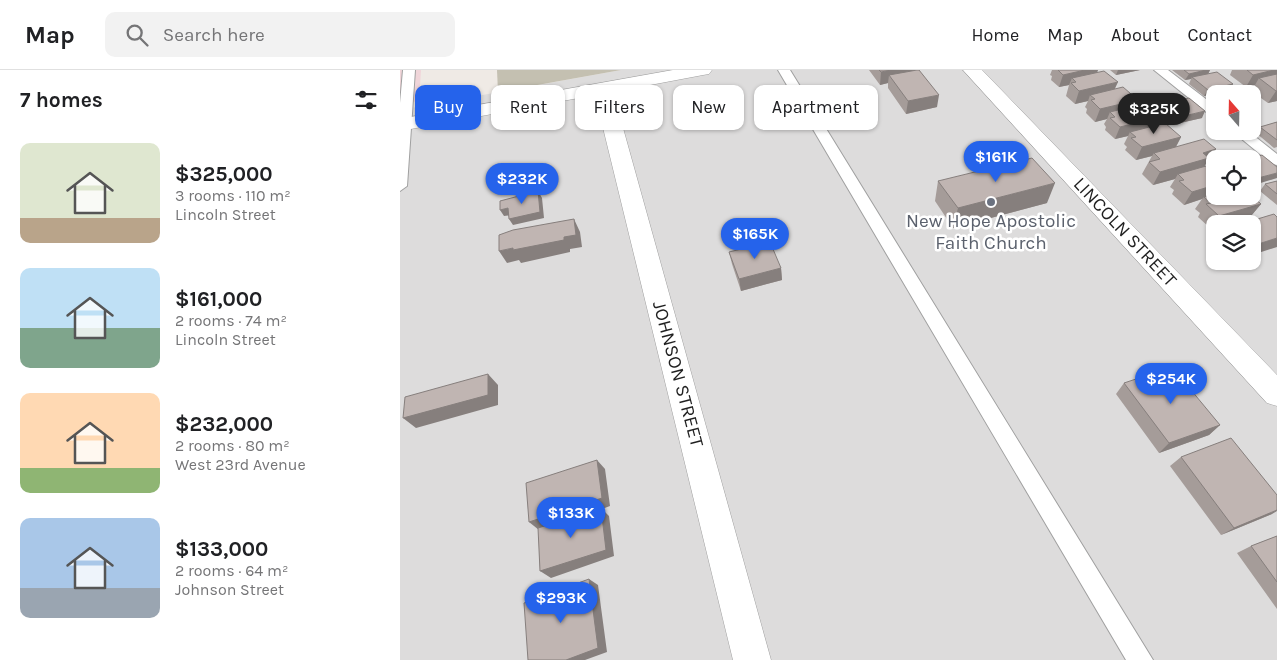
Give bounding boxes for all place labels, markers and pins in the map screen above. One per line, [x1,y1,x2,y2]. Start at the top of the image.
pin: $325K [1119,92,1189,135]
pin: $161K [961,140,1031,183]
pin: $232K [487,162,557,205]
marker: New Hope Apostolic Faith Church [985,196,997,208]
place label: New Hope Apostolic Faith Church [906,210,1076,254]
pin: $165K [720,218,790,260]
pin: $254K [1136,362,1206,405]
pin: $133K [536,496,606,539]
pin: $293K [526,582,596,624]

